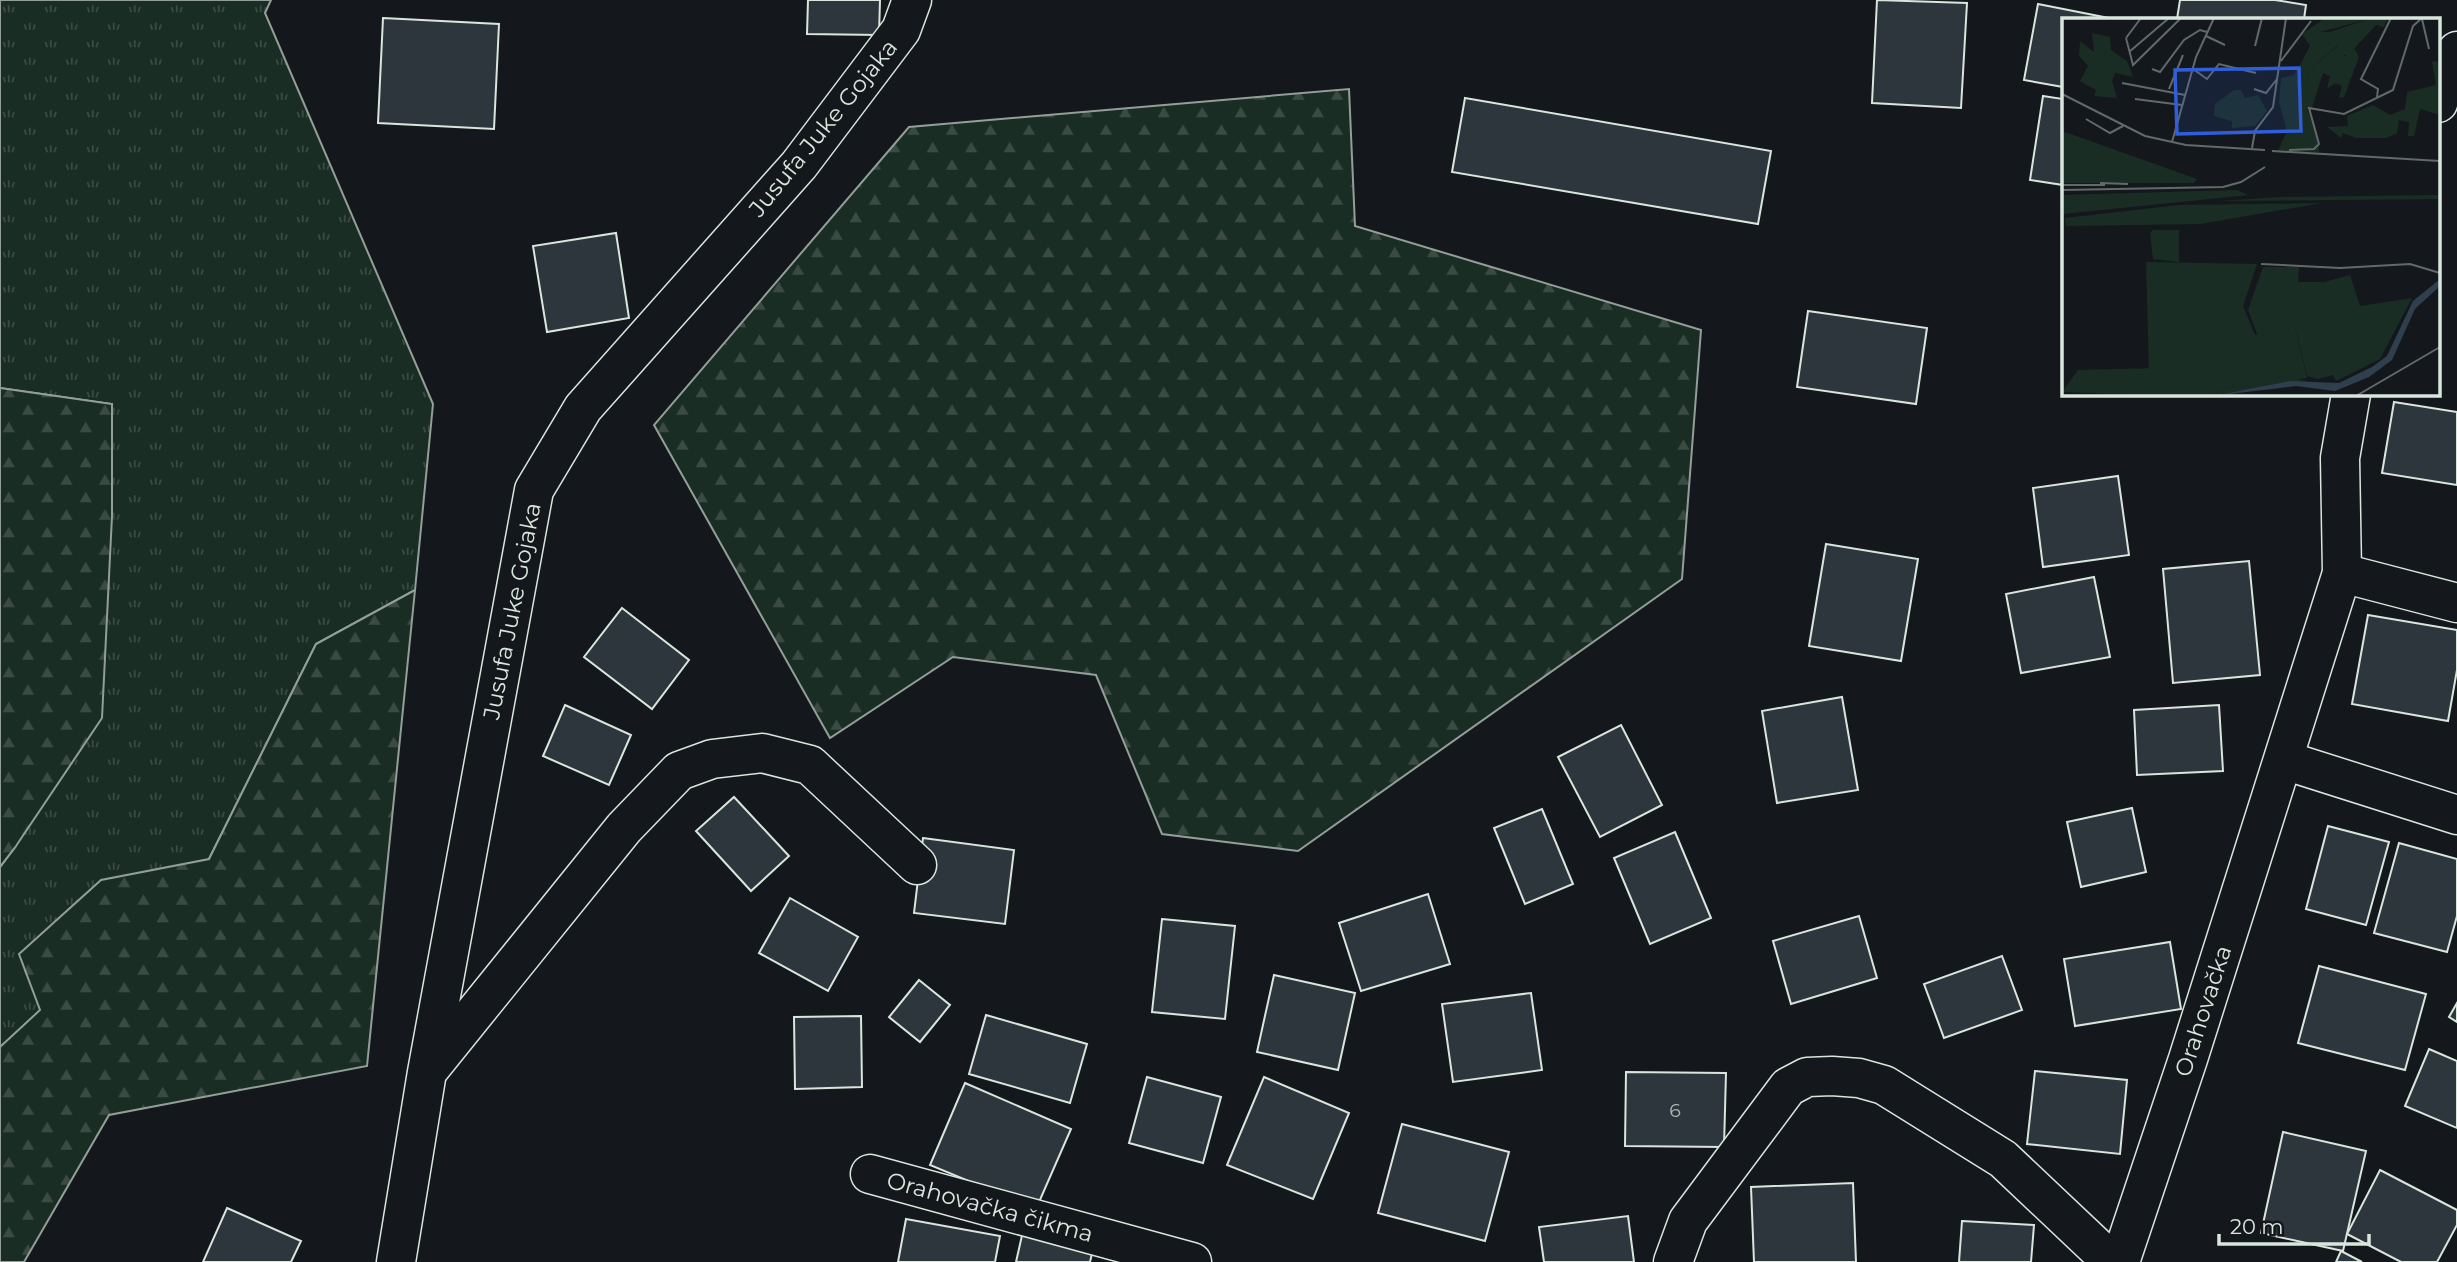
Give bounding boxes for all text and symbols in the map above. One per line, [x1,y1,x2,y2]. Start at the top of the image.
inset map [2062,18,2440,396]
street label: Jusufa Juke Gojaka [742,34,903,223]
street label: Jusufa Juke Gojaka [477,500,547,723]
street label: Orahovačka [2169,942,2237,1080]
house number: 6 [1669,1099,1681,1122]
street label: Orahovačka čikma [884,1166,1096,1248]
scale bar [2219,1202,2370,1246]
text: 20 m [2230,1214,2284,1239]

